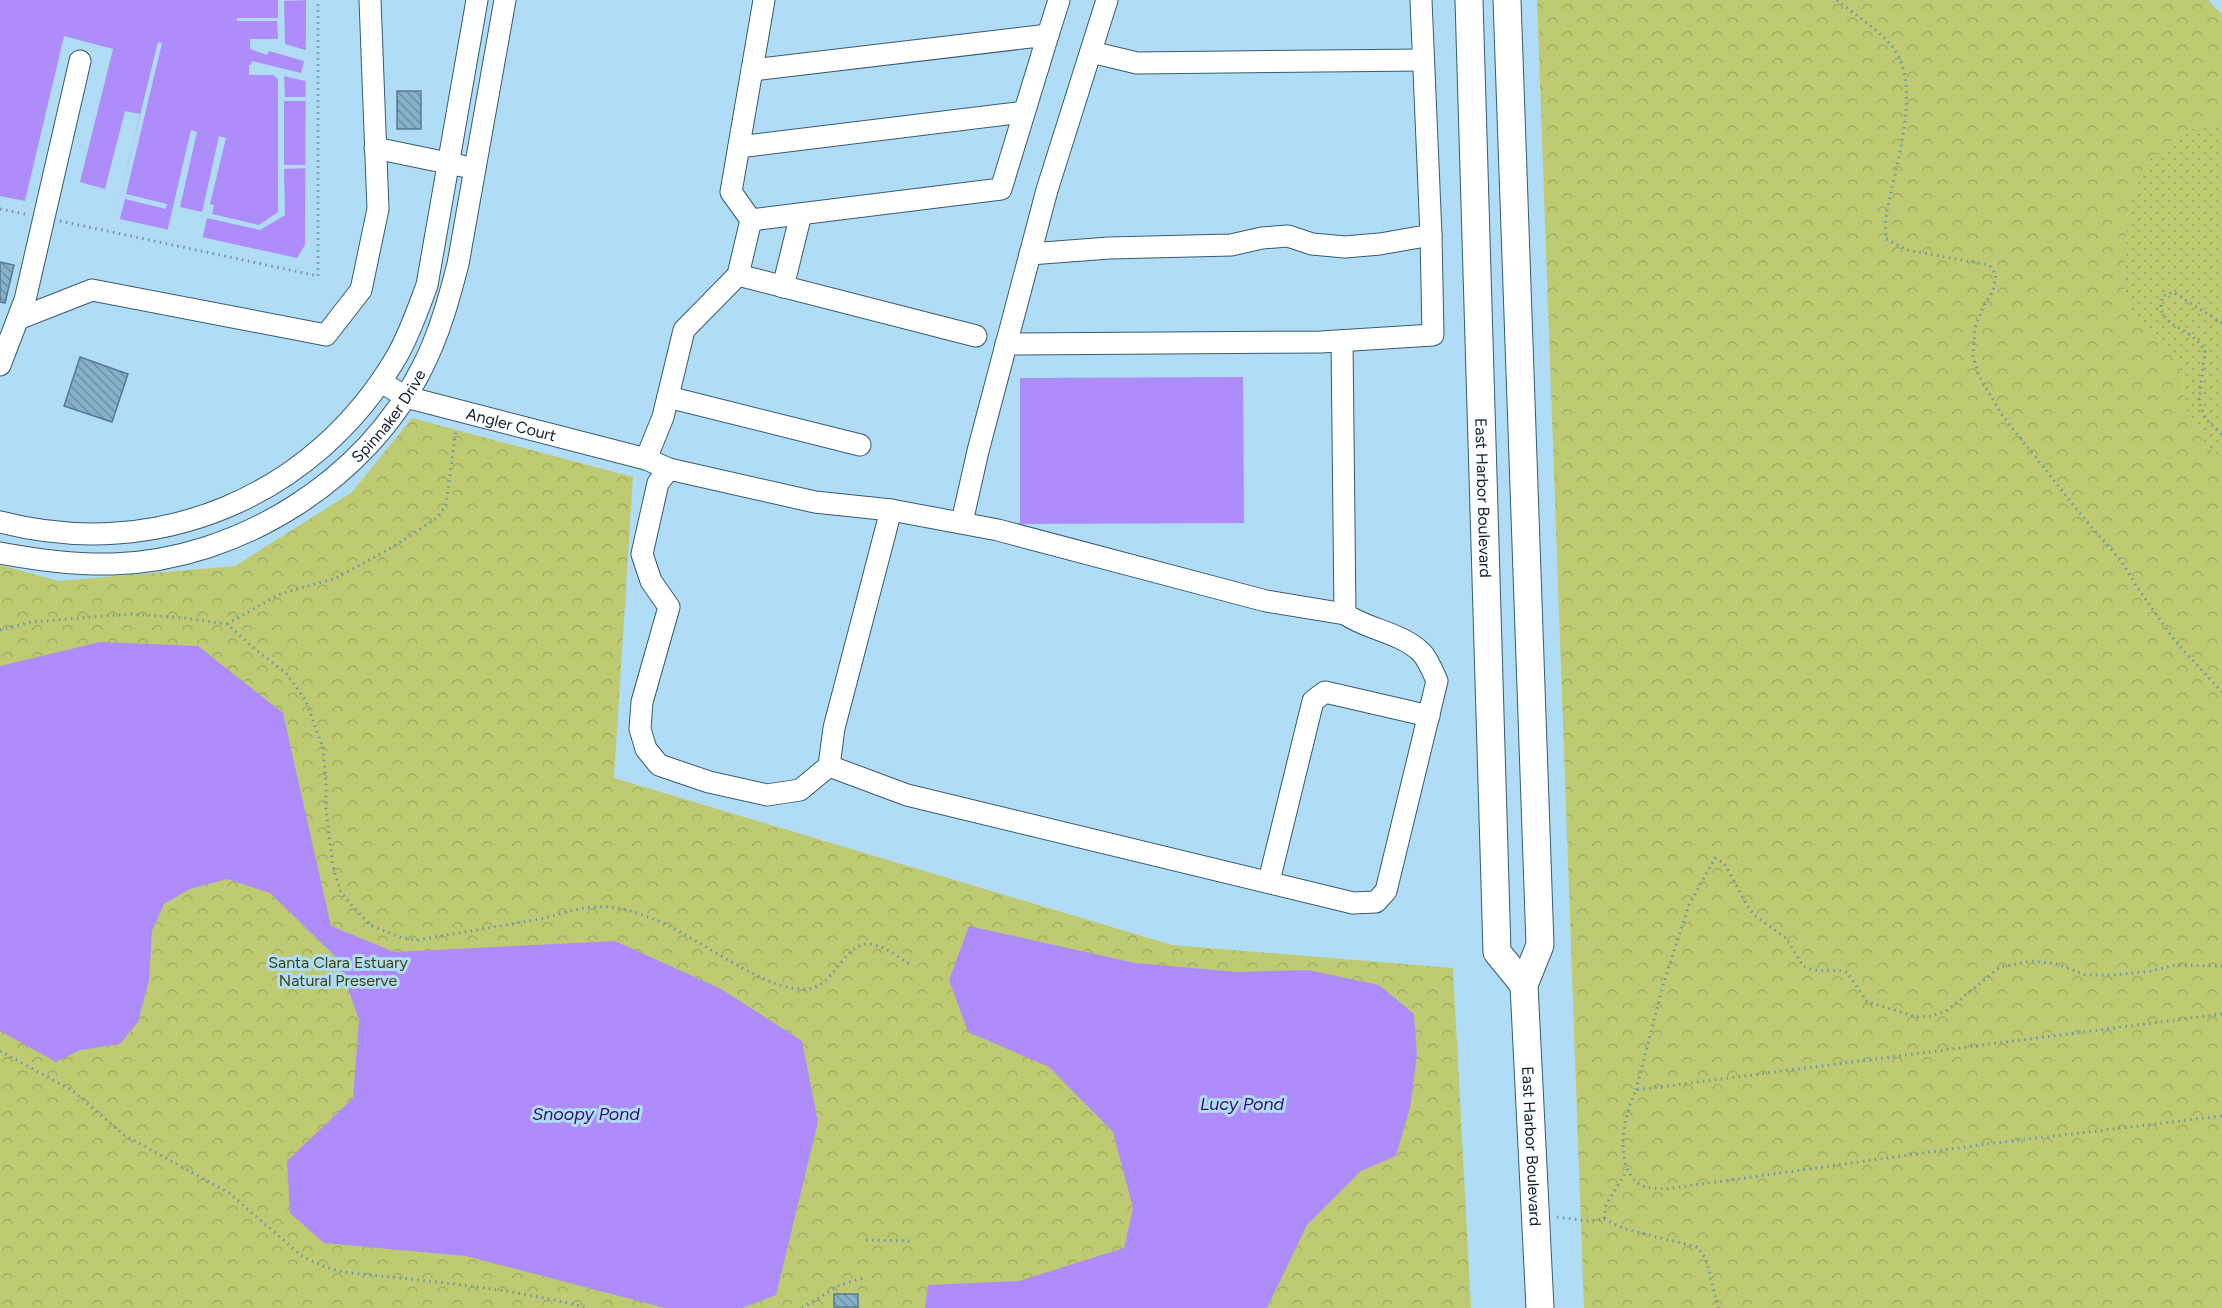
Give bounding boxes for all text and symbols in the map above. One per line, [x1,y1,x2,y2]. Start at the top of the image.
street label: Spinnaker Drive [347,366,429,466]
street label: Angler Court [464,404,558,445]
street label: East Harbor Boulevard [1472,418,1495,578]
park label: Santa Clara Estuary Natural Preserve [268,953,408,990]
street label: East Harbor Boulevard [1519,1066,1545,1227]
water label: Lucy Pond [1200,1093,1284,1115]
water label: Snoopy Pond [532,1103,640,1125]

